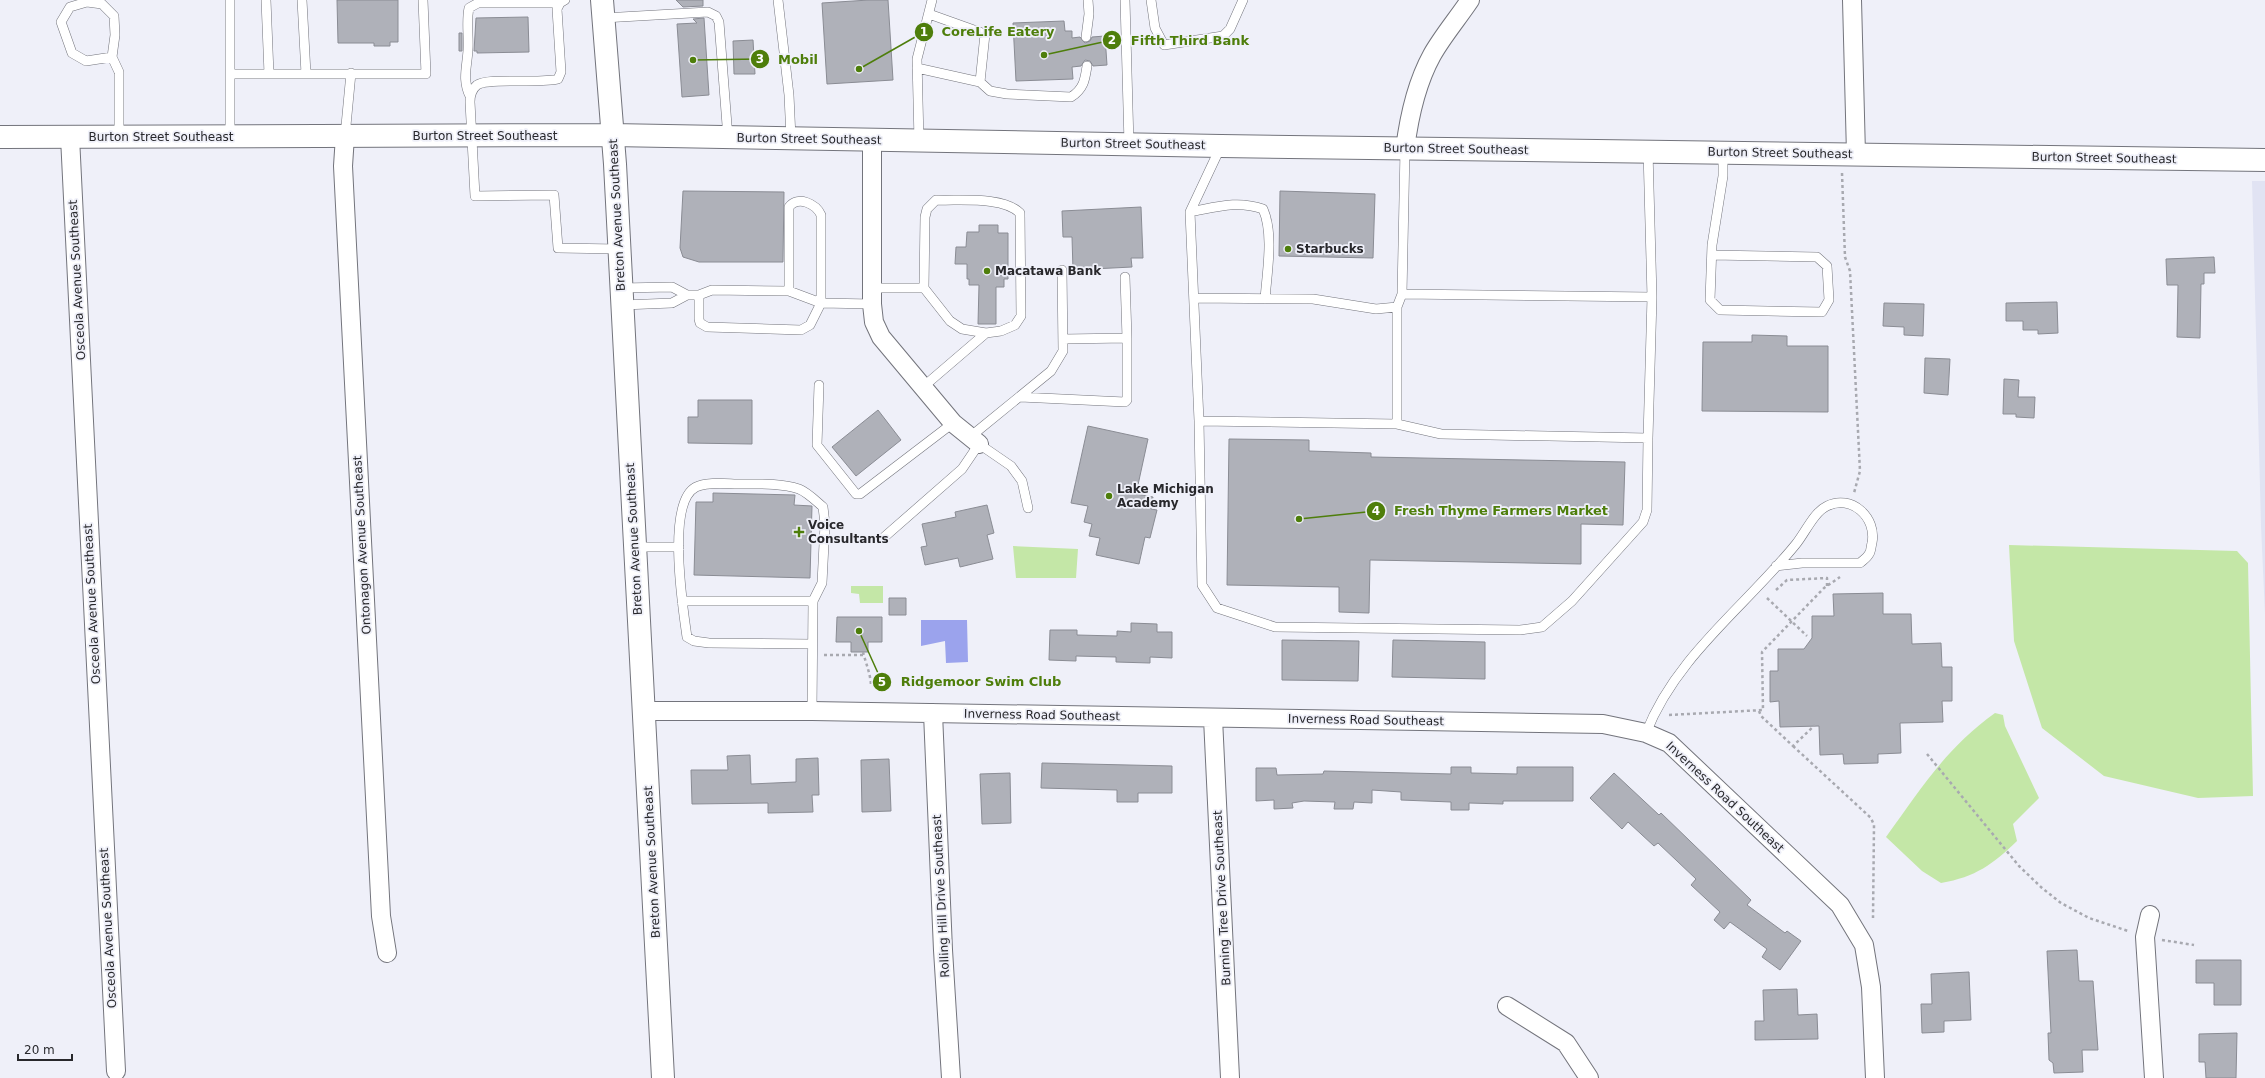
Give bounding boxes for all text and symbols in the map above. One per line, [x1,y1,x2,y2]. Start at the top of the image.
callout: CoreLife Eatery [914,19,1063,44]
text: CoreLife Eatery [941,24,1055,39]
text: 1 [920,25,928,39]
callout: Fifth Third Bank [1102,27,1257,52]
text: 2 [1108,33,1116,47]
text: Fifth Third Bank [1131,33,1250,48]
callout: Mobil [750,47,826,72]
text: 3 [756,52,764,66]
text: Mobil [778,52,818,67]
street label: Burton Street Southeast [412,129,558,143]
street label: Burton Street Southeast [88,130,234,144]
street label: Burton Street Southeast [736,131,882,147]
street label: Burton Street Southeast [1060,136,1206,152]
street label: Breton Avenue Southeast [606,138,628,292]
street label: Burton Street Southeast [1383,141,1529,157]
street label: Burton Street Southeast [1707,145,1853,161]
street label: Burton Street Southeast [2031,150,2177,166]
street label: Osceola Avenue Southeast [66,199,88,361]
place label: Starbucks [1296,242,1364,256]
marker: Starbucks [1283,244,1293,254]
place label: Macatawa Bank [995,264,1102,278]
marker: Macatawa Bank [982,266,992,276]
street label: Ontonagon Avenue Southeast [350,455,374,635]
street label: Breton Avenue Southeast [623,462,645,616]
place label: Lake Michigan Academy [1117,482,1214,510]
marker: Lake Michigan Academy [1104,491,1114,501]
callout: Fresh Thyme Farmers Market [1366,498,1616,523]
text: Fresh Thyme Farmers Market [1394,503,1608,518]
text: 4 [1372,504,1380,518]
place label: Voice Consultants [808,518,889,546]
street label: Osceola Avenue Southeast [81,523,103,685]
marker: Voice Consultants [793,526,805,538]
callout: Ridgemoor Swim Club [872,669,1069,694]
text: Ridgemoor Swim Club [901,674,1061,689]
text: 5 [878,675,886,689]
street label: Inverness Road Southeast [964,707,1120,723]
street label: Inverness Road Southeast [1288,712,1444,728]
street label: Inverness Road Southeast [1663,739,1787,856]
street label: Breton Avenue Southeast [641,785,663,939]
street label: Burning Tree Drive Southeast [1210,810,1234,986]
street label: Rolling Hill Drive Southeast [930,814,952,978]
street label: Osceola Avenue Southeast [97,847,119,1009]
scale bar [18,1036,72,1062]
text: 20 m [24,1043,55,1057]

